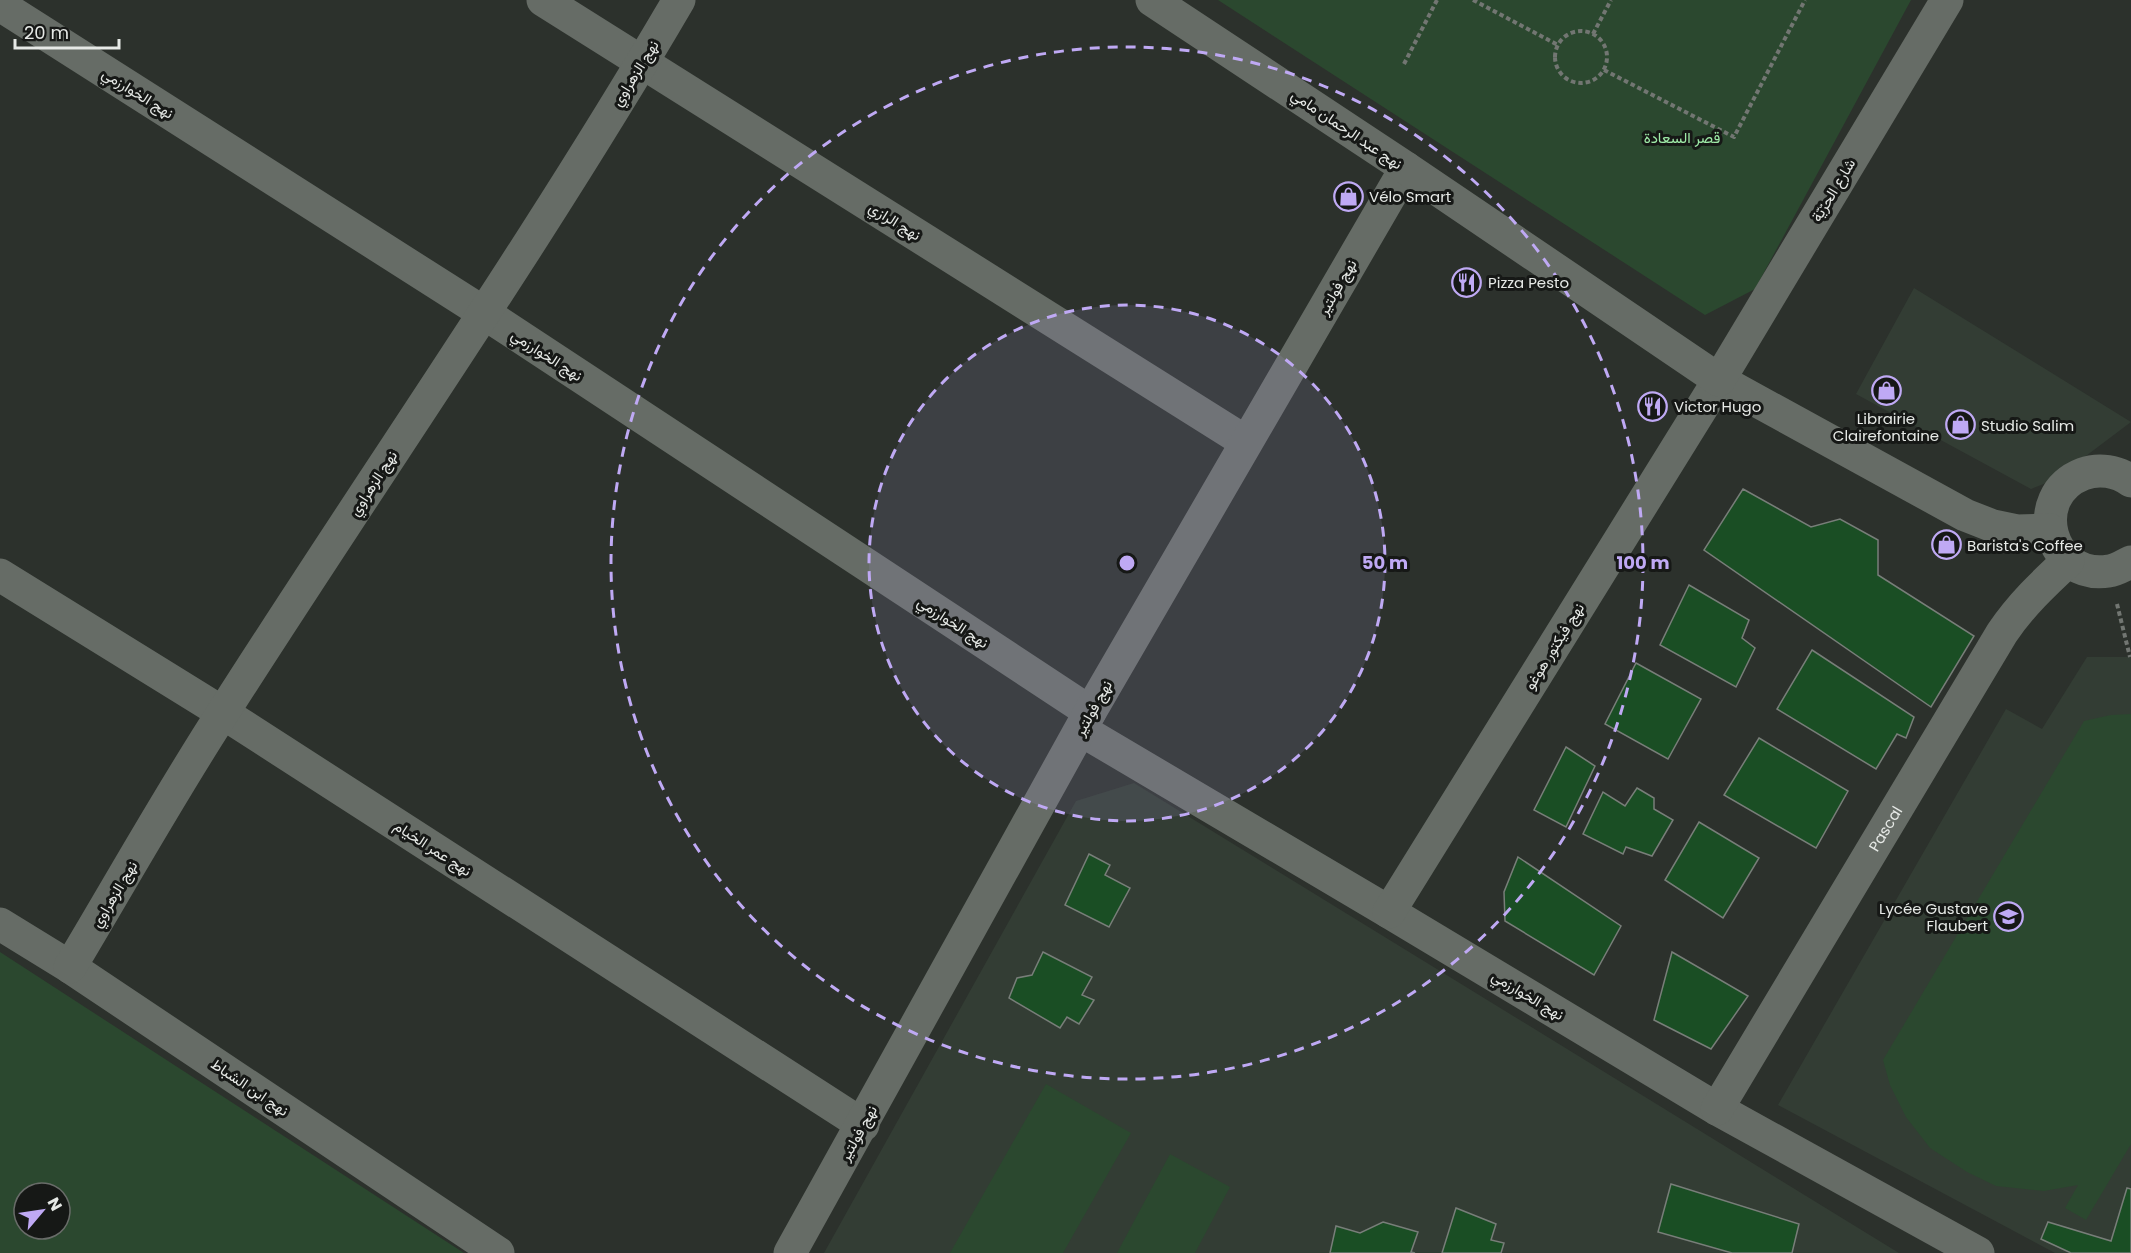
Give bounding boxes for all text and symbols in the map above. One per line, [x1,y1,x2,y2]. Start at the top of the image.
scale bar [15,12,118,50]
text: 20 m [24,20,69,45]
street label: نهج الزهراوي [606,36,666,112]
street label: نهج الخوارزمي [96,63,178,126]
street label: نهج عبد الرحمان مامي [1285,84,1407,177]
park label: قصر السعادة [1644,127,1720,148]
street label: شارع الحرّيّة [1806,154,1861,226]
shop icon: Vélo Smart [1332,180,1364,212]
place label: Vélo Smart [1369,186,1451,207]
street label: نهج الرازي [863,197,925,248]
street label: نهج فولتير [1312,255,1362,320]
restaurant icon: Pizza Pesto [1451,266,1483,298]
place label: Pizza Pesto [1488,272,1569,293]
street label: نهج الخوارزمي [506,324,587,388]
shop icon: Librairie Clairefontaine [1870,375,1902,407]
restaurant icon: Victor Hugo [1637,390,1669,422]
place label: Victor Hugo [1674,396,1761,417]
place label: Librairie Clairefontaine [1833,408,1939,446]
shop icon: Studio Salim [1944,409,1976,441]
place label: Studio Salim [1981,415,2074,436]
street label: نهج الزهراوي [344,446,405,522]
shop icon: Barista's Coffee [1930,529,1962,561]
place label: Barista's Coffee [1967,535,2083,556]
text: 50 m [1362,550,1408,575]
text: 100 m [1616,550,1670,575]
centre of rings [1117,553,1137,573]
street label: نهج الخوارزمي [912,591,993,655]
street label: نهج فيكتور هوغو [1519,599,1590,694]
street label: نهج فولتير [1069,676,1118,741]
street label: Pascal [1863,802,1907,855]
street label: نهج عمر الخيام [390,815,476,882]
street label: نهج الزهراوي [86,857,145,933]
place label: Lycée Gustave Flaubert [1879,898,1988,936]
school or university icon: Lycée Gustave Flaubert [1993,901,2025,933]
street label: نهج الخوارزمي [1486,965,1568,1027]
street label: نهج ابن الشباط [206,1053,293,1122]
street label: نهج فولتير [834,1101,883,1166]
north arrow [12,1181,72,1241]
text: N [42,1193,68,1215]

